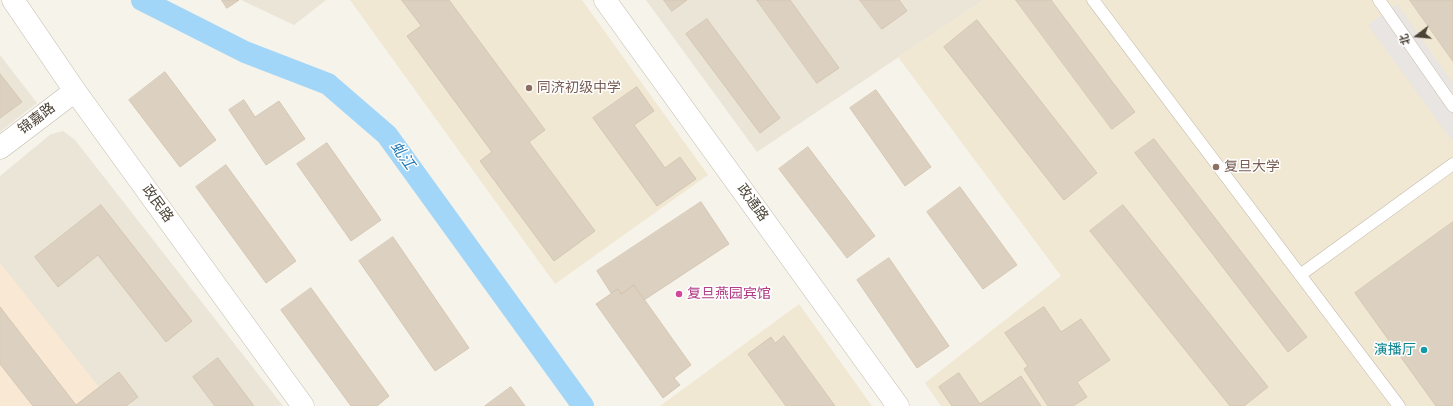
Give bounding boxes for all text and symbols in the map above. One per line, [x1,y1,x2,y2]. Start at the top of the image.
north arrow [1397,16,1437,56]
text: 北 [1397,32,1413,47]
place label: 同济初级中学 [537,80,621,96]
marker: 同济初级中学 [524,83,534,93]
street label: 锦嘉路 [15,100,59,138]
water label: 虬江 [386,139,418,173]
place label: 复旦大学 [1224,159,1280,175]
marker: 复旦大学 [1211,162,1221,172]
street label: 政通路 [733,181,771,225]
street label: 政民路 [138,182,176,226]
place label: 复旦燕园宾馆 [687,286,771,302]
marker: 复旦燕园宾馆 [674,289,684,299]
place label: 演播厅 [1374,342,1416,358]
marker: 演播厅 [1419,345,1429,355]

